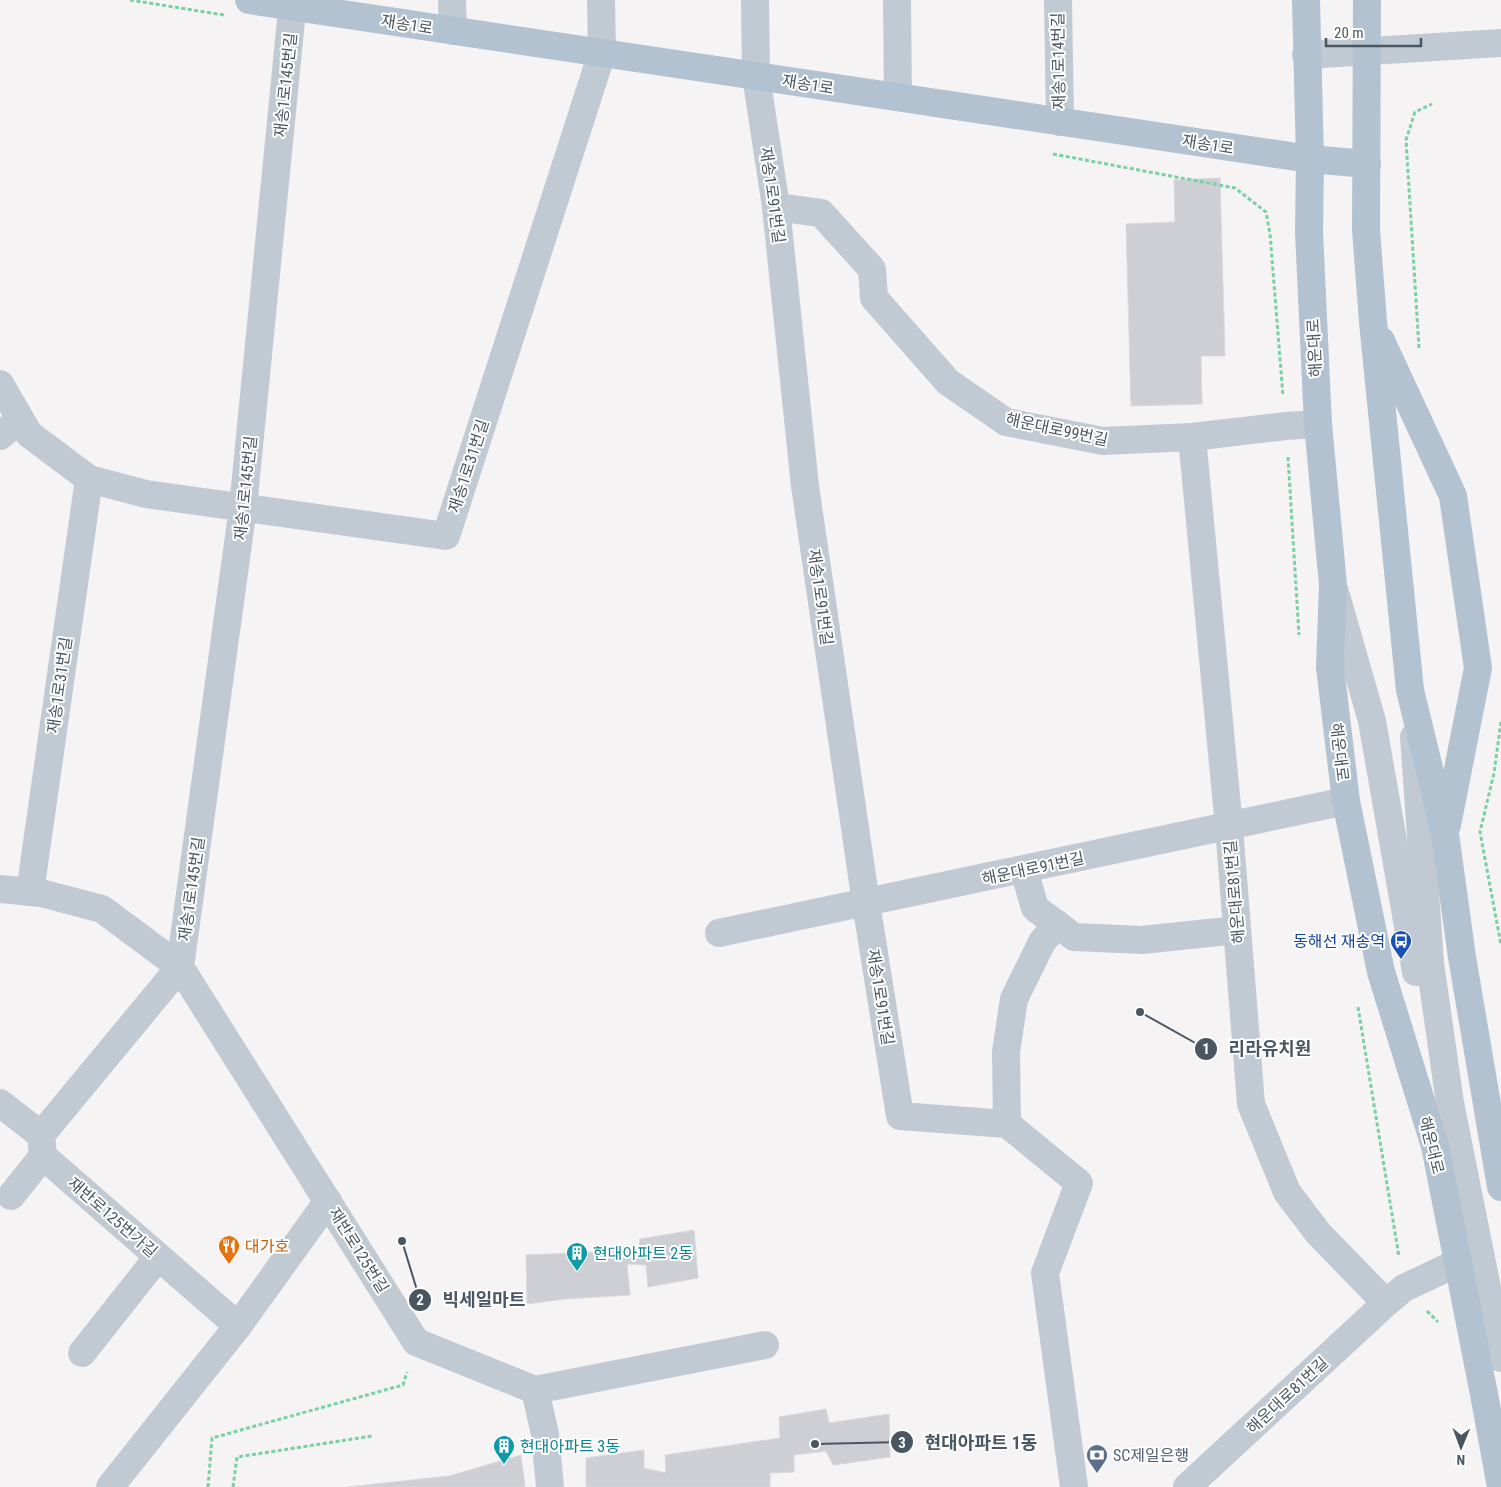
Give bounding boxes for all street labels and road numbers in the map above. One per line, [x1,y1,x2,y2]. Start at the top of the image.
street label: 재송1로 [380,11,434,38]
street label: 재송1로14번길 [1048,12,1069,110]
street label: 재송1로145번길 [271,32,300,138]
street label: 재송1로 [781,71,835,98]
street label: 재송1로 [1181,131,1235,158]
street label: 재송1로91번길 [756,146,789,245]
street label: 해운대로 [1303,318,1326,378]
street label: 해운대로99번길 [1004,409,1110,450]
street label: 재송1로31번길 [444,417,493,515]
street label: 재송1로145번길 [231,435,260,541]
street label: 재송1로91번길 [804,548,837,647]
street label: 재송1로31번길 [43,636,76,735]
street label: 해운대로 [1326,722,1353,783]
street label: 재송1로145번길 [175,836,208,942]
street label: 해운대로81번길 [1220,839,1248,945]
street label: 해운대로91번길 [980,848,1086,889]
street label: 재송1로91번길 [864,948,897,1047]
street label: 해운대로 [1415,1114,1448,1176]
street label: 재반로125번가길 [64,1173,161,1261]
street label: 재반로125번길 [325,1204,392,1297]
street label: 해운대로81번길 [1243,1353,1332,1438]

